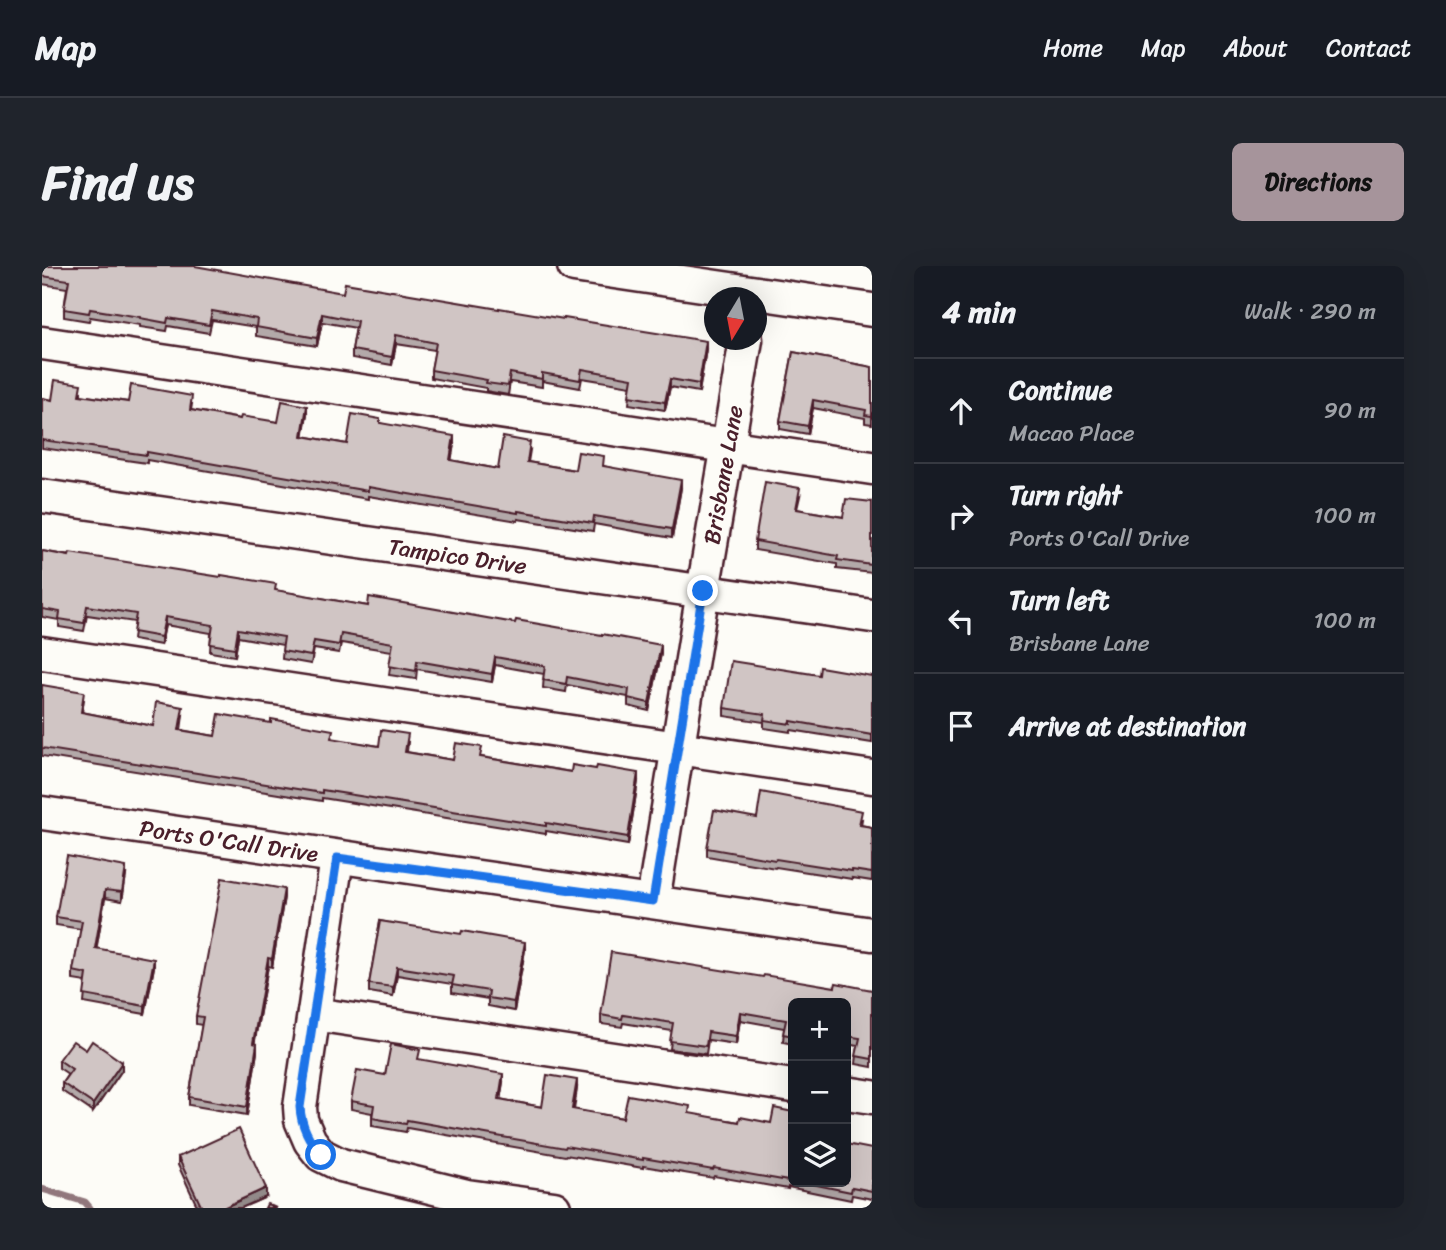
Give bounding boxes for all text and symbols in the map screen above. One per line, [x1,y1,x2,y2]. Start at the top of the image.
text: Map [35,19,96,77]
text: Home [1043,27,1103,69]
text: Map [1141,27,1185,69]
text: About [1223,27,1288,69]
text: Contact [1326,27,1411,69]
text: Find us [42,139,194,226]
button: Directions [1232,143,1404,221]
text: 4 min [942,285,1016,339]
north arrow [704,287,767,350]
text: Walk · 290 m [1244,291,1376,332]
text: Continue [1009,367,1112,413]
text: 90 m [1324,390,1376,431]
icon: ahead [942,392,980,430]
street label: Brisbane Lane [691,402,755,547]
text: Macao Place [1009,413,1135,454]
text: Turn right [1009,472,1122,518]
text: 100 m [1313,495,1376,536]
icon: right [942,497,980,535]
text: Ports O'Call Drive [1009,518,1189,559]
street label: Tampico Drive [386,526,530,586]
route end [687,575,718,606]
text: Turn left [1009,577,1109,623]
text: 100 m [1313,600,1376,641]
icon: left [942,602,980,640]
text: Brisbane Lane [1009,623,1150,664]
text: Arrive at destination [1009,703,1246,749]
icon: arrive [942,707,980,745]
street label: Ports O'Call Drive [137,807,321,874]
map controls [788,998,851,1187]
button: + [788,998,851,1061]
button: − [788,1061,851,1124]
button: layers [788,1124,851,1187]
route start [305,1139,336,1170]

